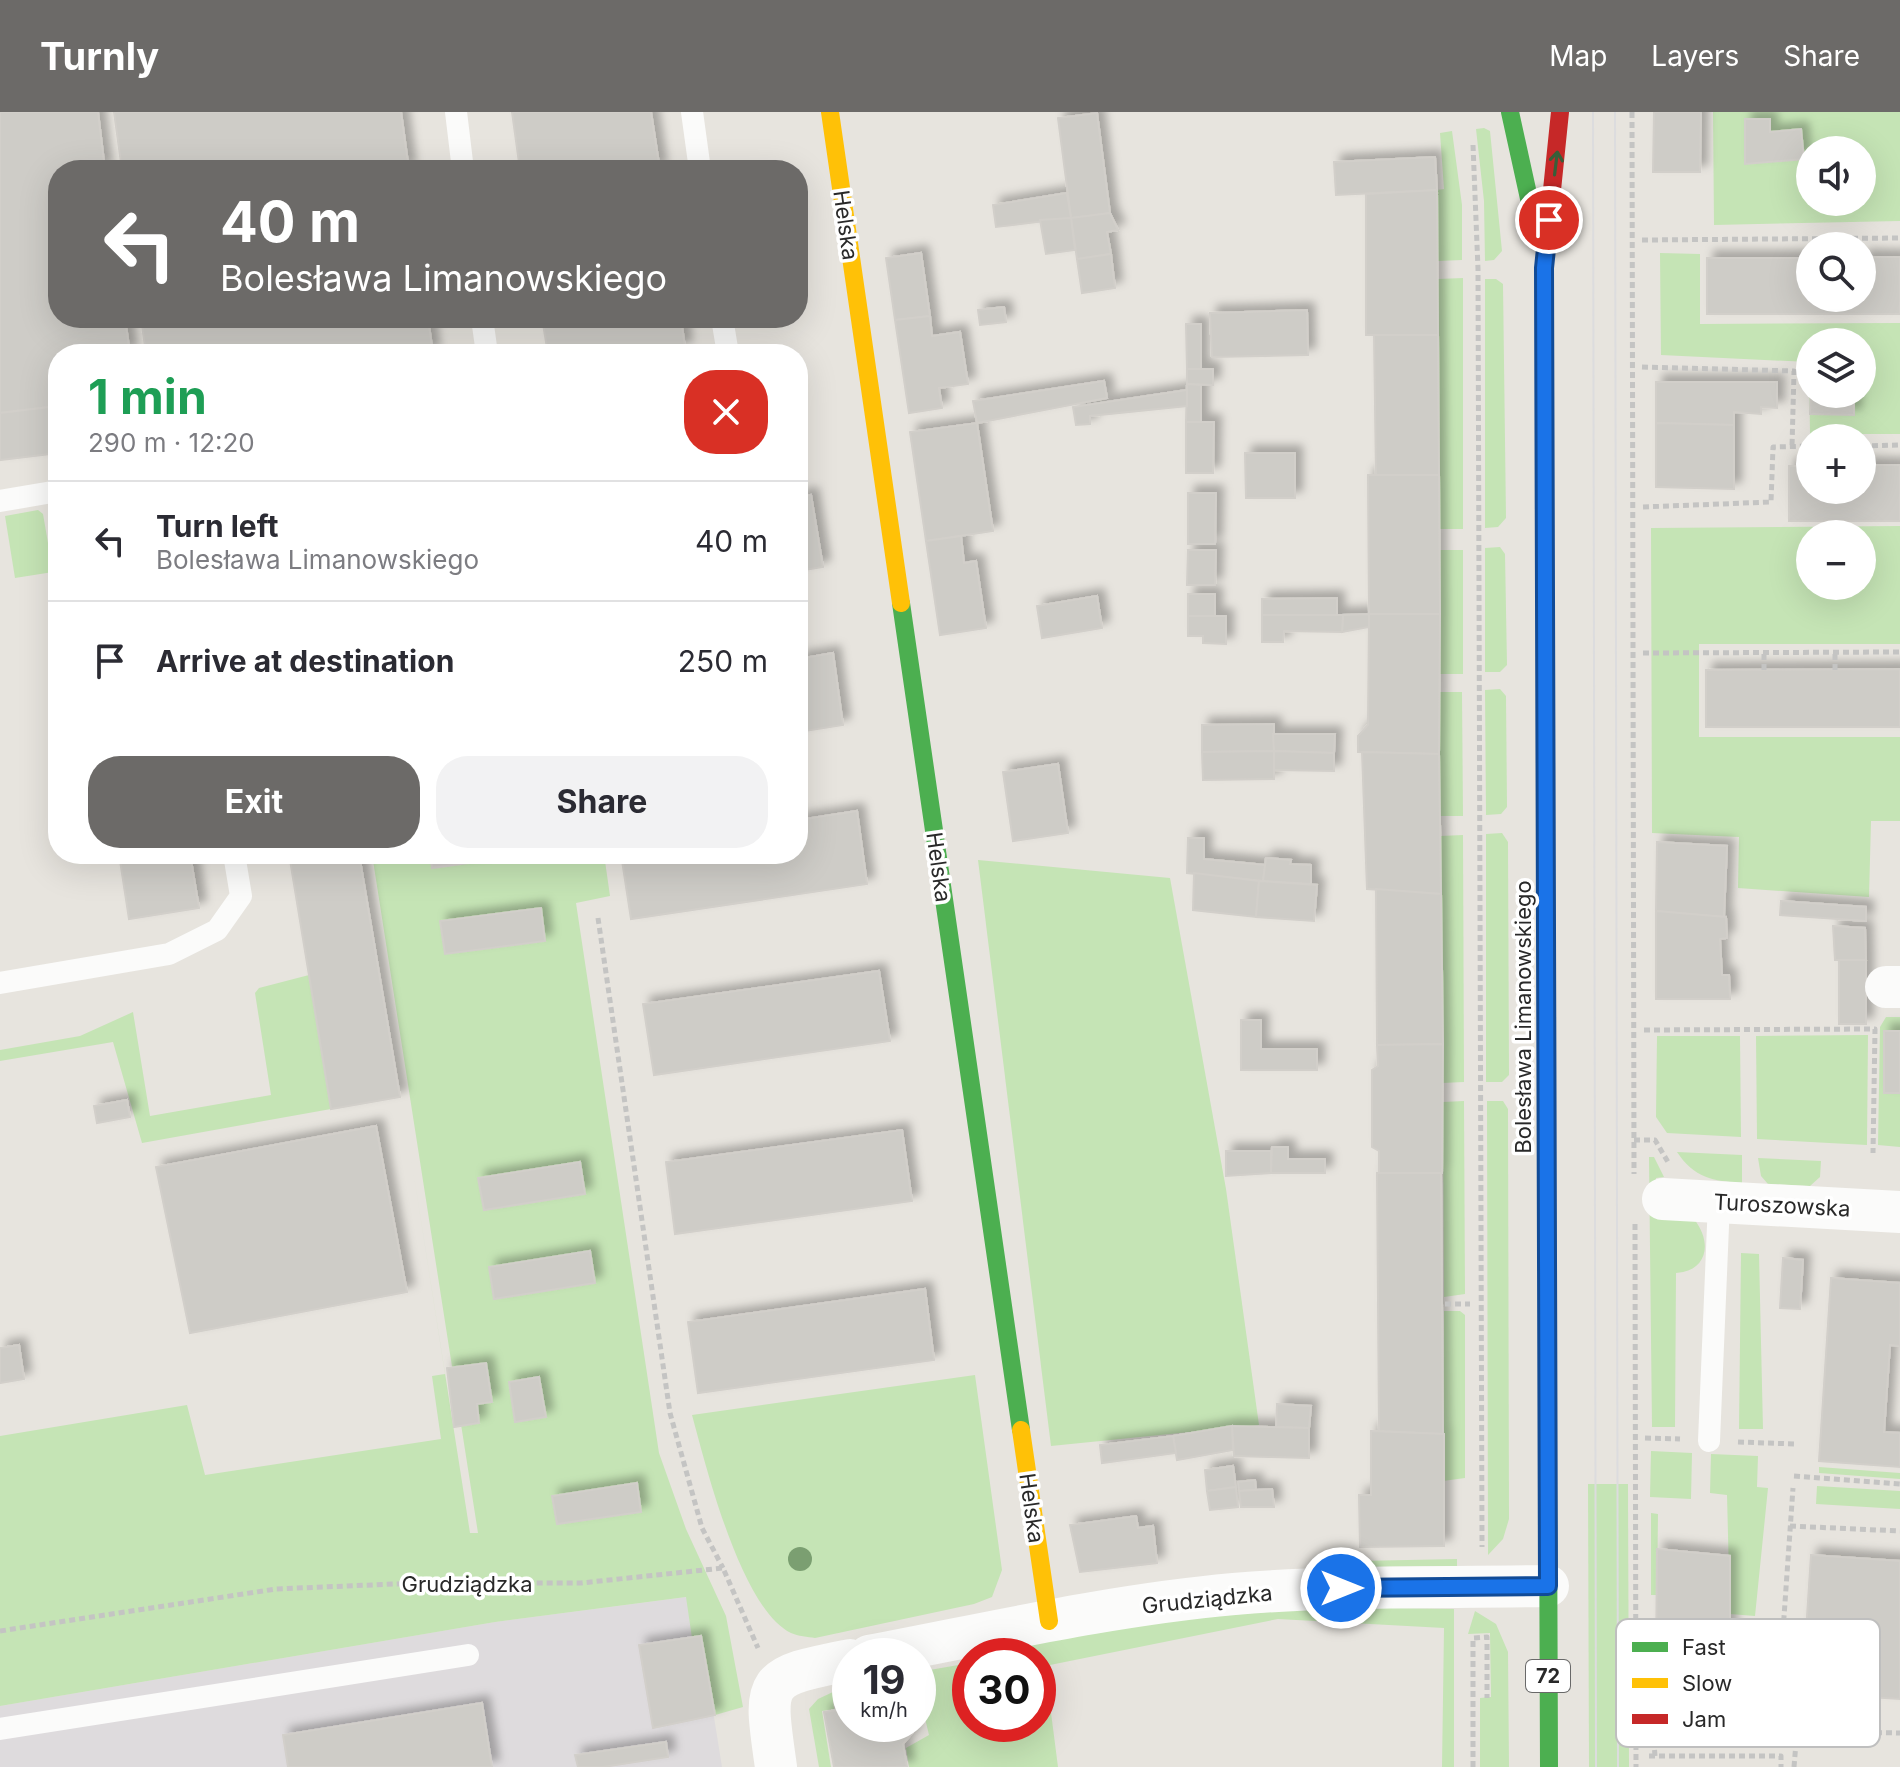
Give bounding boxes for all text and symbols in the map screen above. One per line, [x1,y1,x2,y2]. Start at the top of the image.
text: Turnly [40,33,159,79]
text: Map [1549,39,1607,73]
text: Layers [1651,39,1739,73]
text: Share [1783,39,1860,73]
map controls [1796,136,1876,600]
button: sound [1796,136,1876,216]
one-way arrow [1549,150,1564,176]
pin [1515,186,1583,254]
text: 40 m [220,188,360,256]
street label: Helska [828,188,864,262]
icon: left [88,192,192,296]
icon: arrive [1527,198,1571,242]
button: search [1796,232,1876,312]
text: Bolesława Limanowskiego [220,256,667,300]
button: layers [1796,328,1876,408]
text: 1 min [88,367,207,426]
button: close [684,370,768,454]
button: + [1796,424,1876,504]
text: 290 m · 12:20 [88,427,255,458]
text: Turn left [156,508,278,544]
icon: left [88,519,132,563]
button: − [1796,520,1876,600]
text: 40 m [695,523,768,559]
text: Bolesława Limanowskiego [156,544,479,575]
icon: arrive [88,639,132,683]
text: Arrive at destination [156,643,454,679]
text: 250 m [678,643,768,679]
button: Exit [88,756,420,848]
button: Share [436,756,768,848]
street label: Helska [921,830,957,904]
street label: Bolesława Limanowskiego [1510,880,1536,1154]
street label: Turoszowska [1713,1188,1851,1222]
street label: Helska [1014,1471,1050,1545]
position arrow [1299,1546,1383,1630]
street label: Grudziądzka [401,1571,533,1597]
street label: Grudziądzka [1140,1579,1274,1619]
legend [1616,1619,1880,1747]
text: Fast [1682,1634,1726,1660]
speed limit sign: 30 [952,1638,1056,1742]
text: 19 [862,1655,906,1704]
road number: 72 [1526,1660,1570,1692]
text: Slow [1682,1670,1732,1696]
text: km/h [860,1698,908,1722]
text: Jam [1682,1706,1726,1732]

